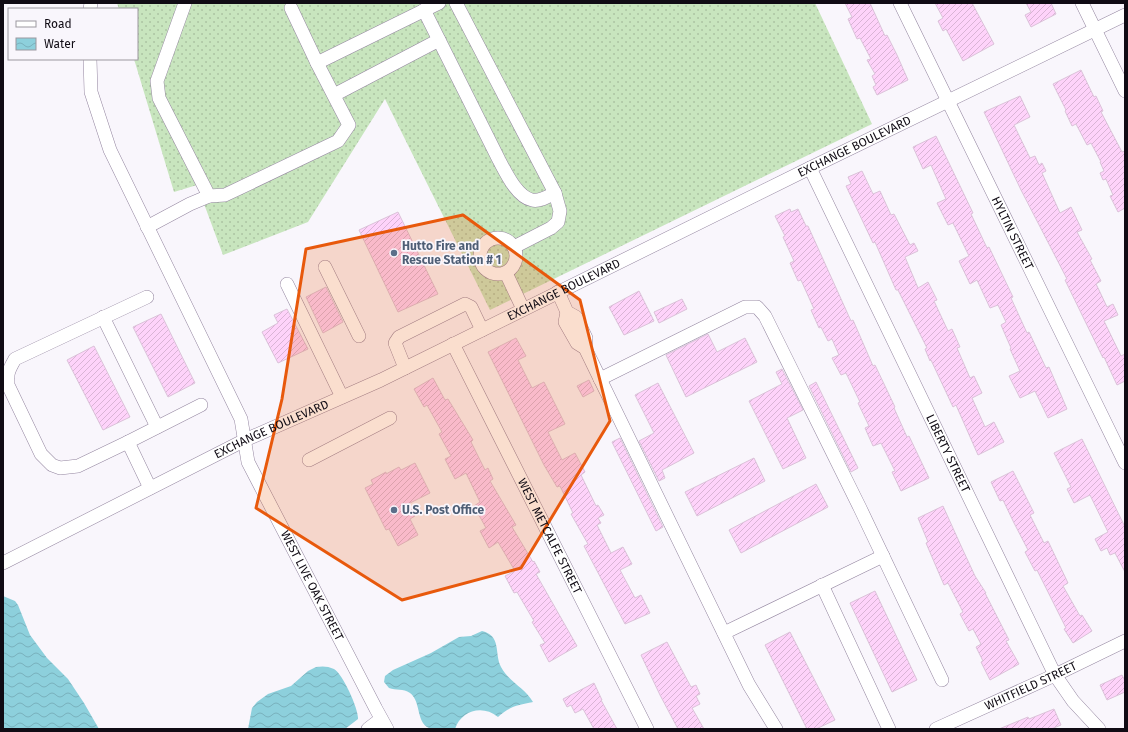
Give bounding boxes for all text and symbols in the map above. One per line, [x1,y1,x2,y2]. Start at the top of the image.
legend [8,8,138,60]
text: Road [44,17,72,31]
text: Water [44,37,76,51]
street label: EXCHANGE BOULEVARD [795,113,914,180]
street label: HYLTIN STREET [989,194,1037,273]
place label: Hutto Fire and Rescue Station # 1 [402,239,501,267]
marker: Hutto Fire and Rescue Station # 1 [389,248,399,258]
street label: EXCHANGE BOULEVARD [505,256,623,323]
street label: EXCHANGE BOULEVARD [212,397,331,461]
street label: LIBERTY STREET [923,412,973,495]
street label: WEST METCALFE STREET [515,476,585,597]
place label: U.S. Post Office [402,503,485,517]
marker: U.S. Post Office [389,505,399,515]
street label: WEST LIVE OAK STREET [278,528,347,644]
street label: WHITFIELD STREET [983,658,1079,713]

